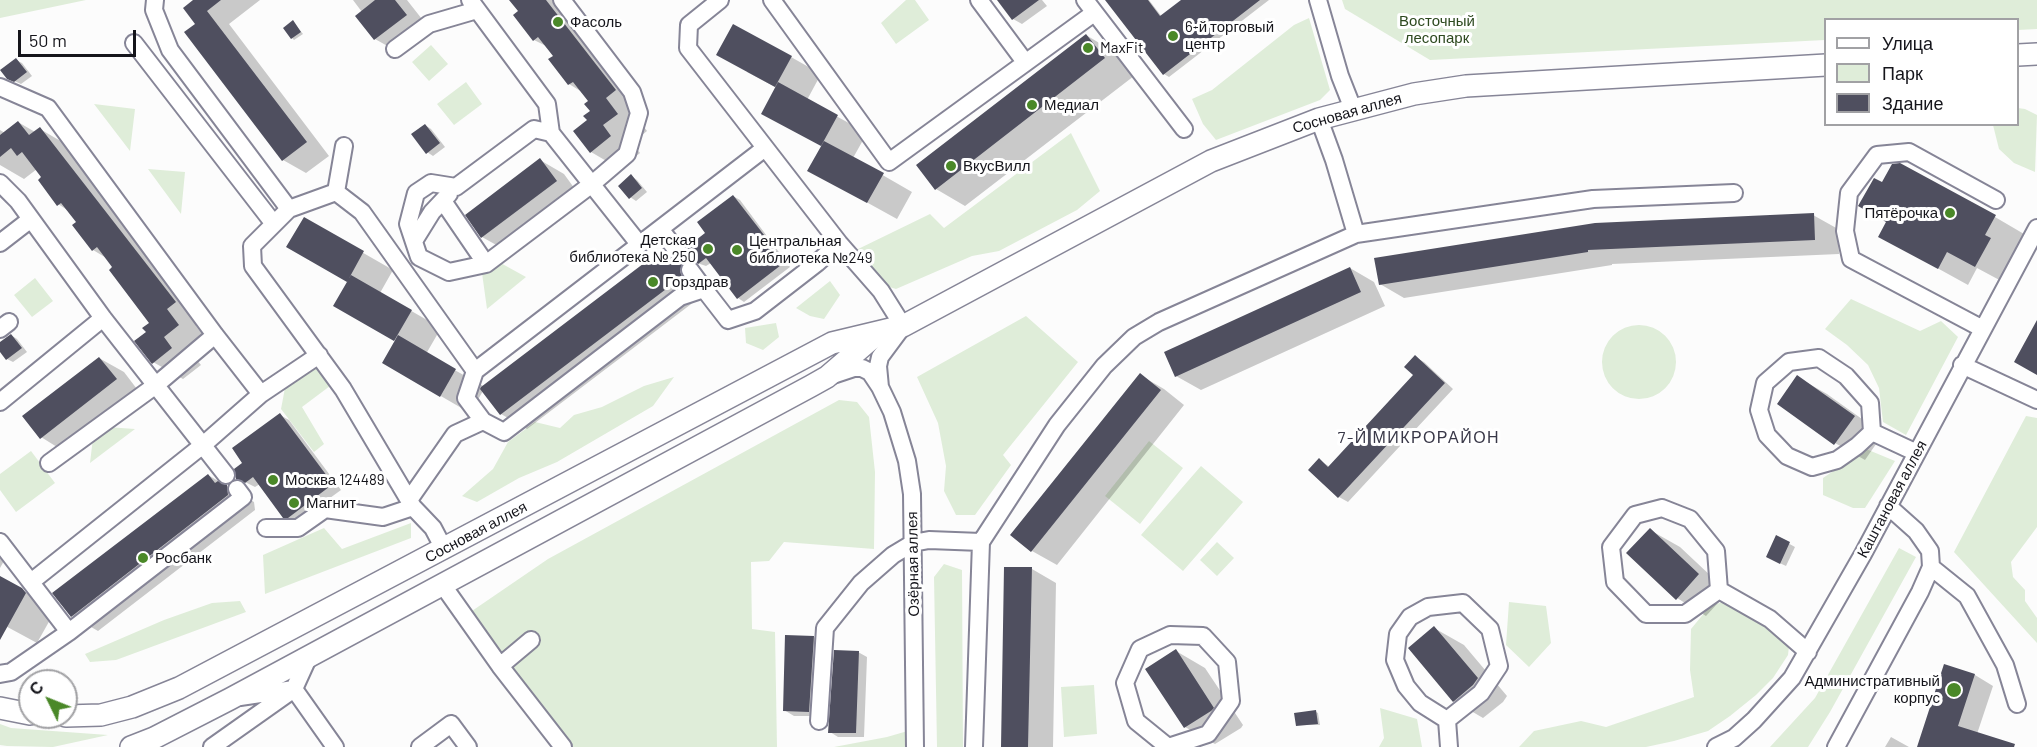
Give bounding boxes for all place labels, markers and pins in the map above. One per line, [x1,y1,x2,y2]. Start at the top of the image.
place label: Фасоль [570,13,622,31]
marker: Фасоль [551,15,565,29]
place label: 6-й торговый центр [1185,18,1274,53]
marker: 6-й торговый центр [1166,29,1180,43]
place label: MaxFit [1100,39,1143,57]
marker: MaxFit [1081,41,1095,55]
place label: Медиал [1044,96,1099,114]
marker: Медиал [1025,98,1039,112]
place label: ВкусВилл [963,157,1030,175]
marker: ВкусВилл [944,159,958,173]
place label: Пятёрочка [1864,204,1938,222]
marker: Пятёрочка [1943,206,1957,220]
place label: Детская библиотека № 250 [569,231,696,266]
place label: Центральная библиотека №249 [749,232,873,267]
marker: Детская библиотека № 250 [701,242,715,256]
marker: Центральная библиотека №249 [730,243,744,257]
place label: Горздрав [665,273,729,291]
marker: Горздрав [646,275,660,289]
place label: Москва 124489 [285,471,385,489]
marker: Москва 124489 [266,473,280,487]
place label: Магнит [306,494,356,512]
marker: Магнит [287,496,301,510]
place label: Росбанк [155,549,212,567]
marker: Росбанк [136,551,150,565]
place label: Административный корпус [1805,672,1940,707]
marker: Административный корпус [1945,681,1963,699]

